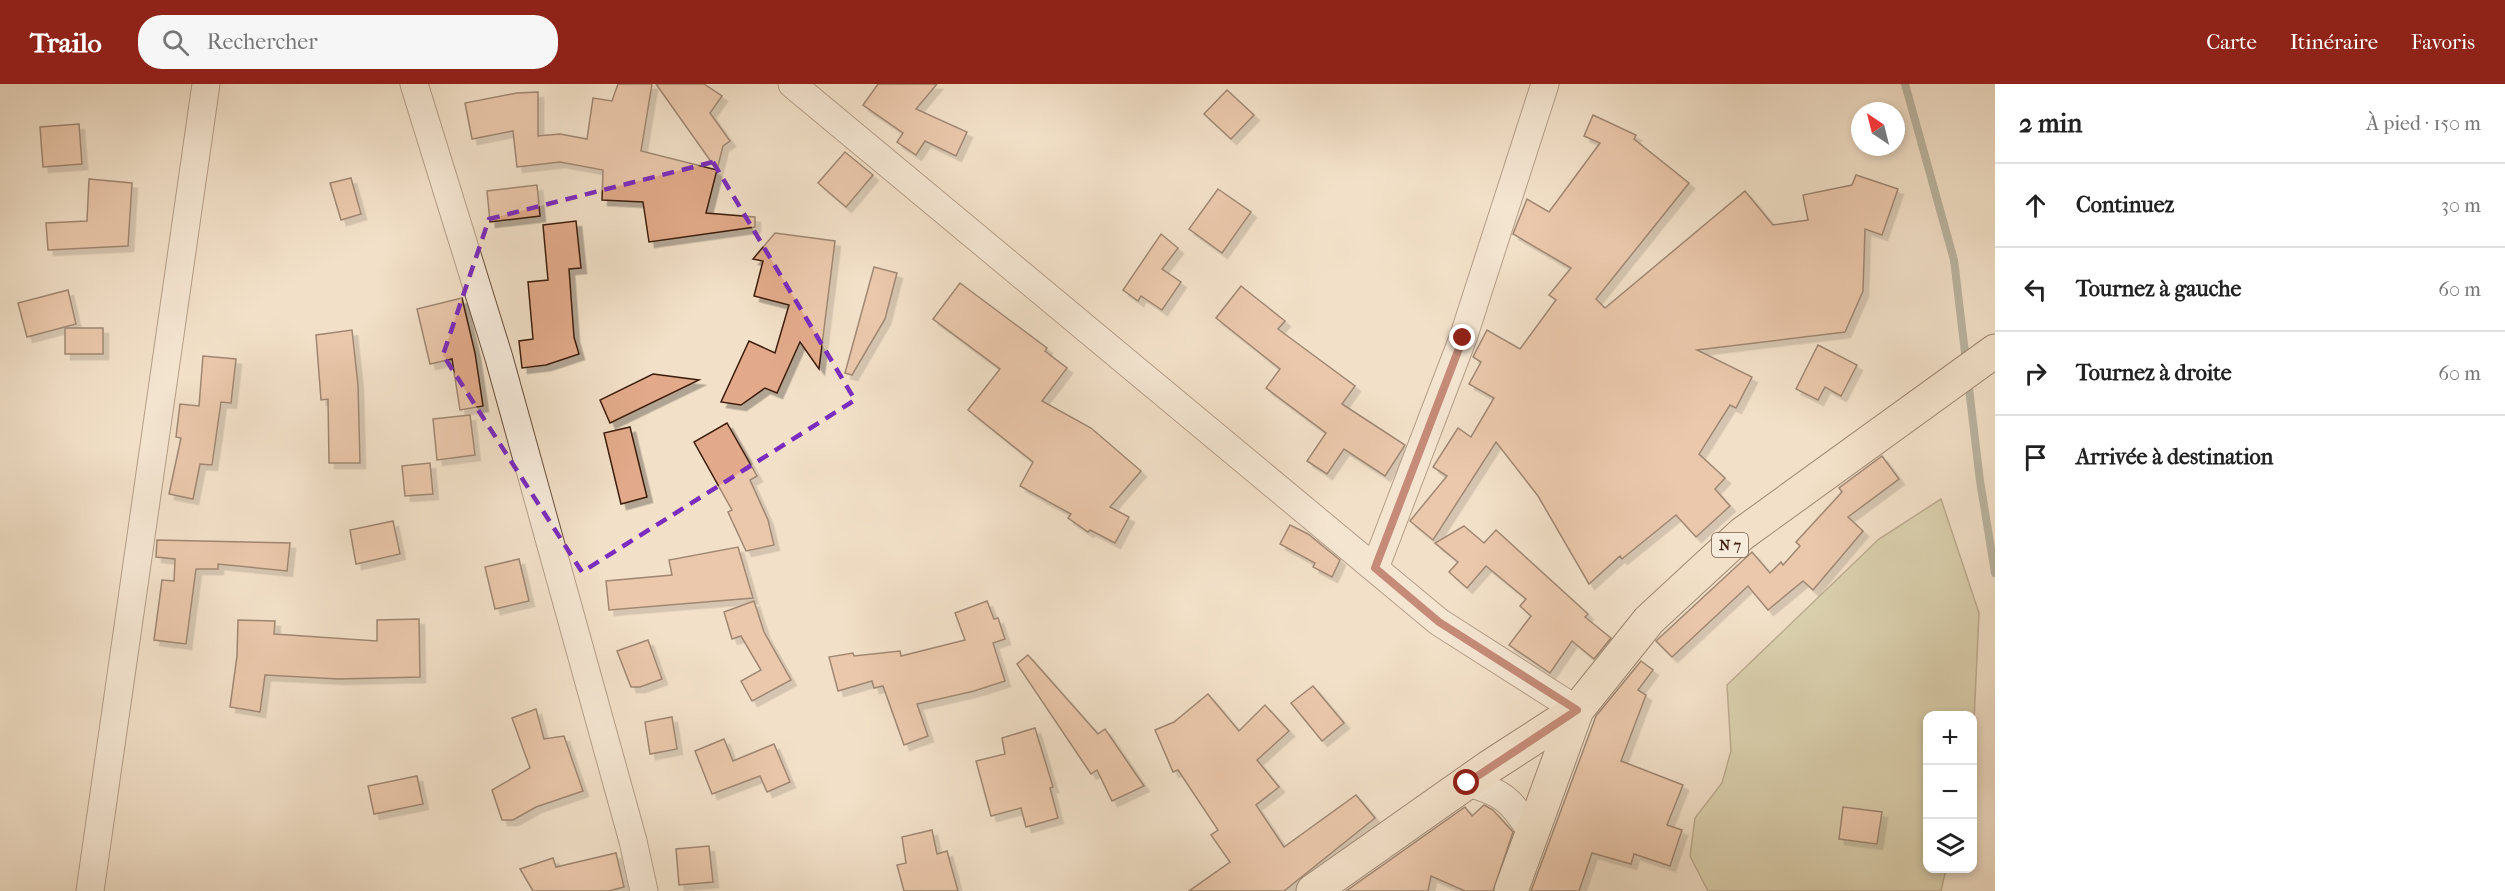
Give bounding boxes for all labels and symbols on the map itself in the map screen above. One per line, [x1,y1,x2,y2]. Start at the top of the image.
north arrow [1851,102,1905,156]
route end [1449,324,1475,350]
road number: N 7 [1712,533,1748,557]
route start [1453,769,1479,795]

